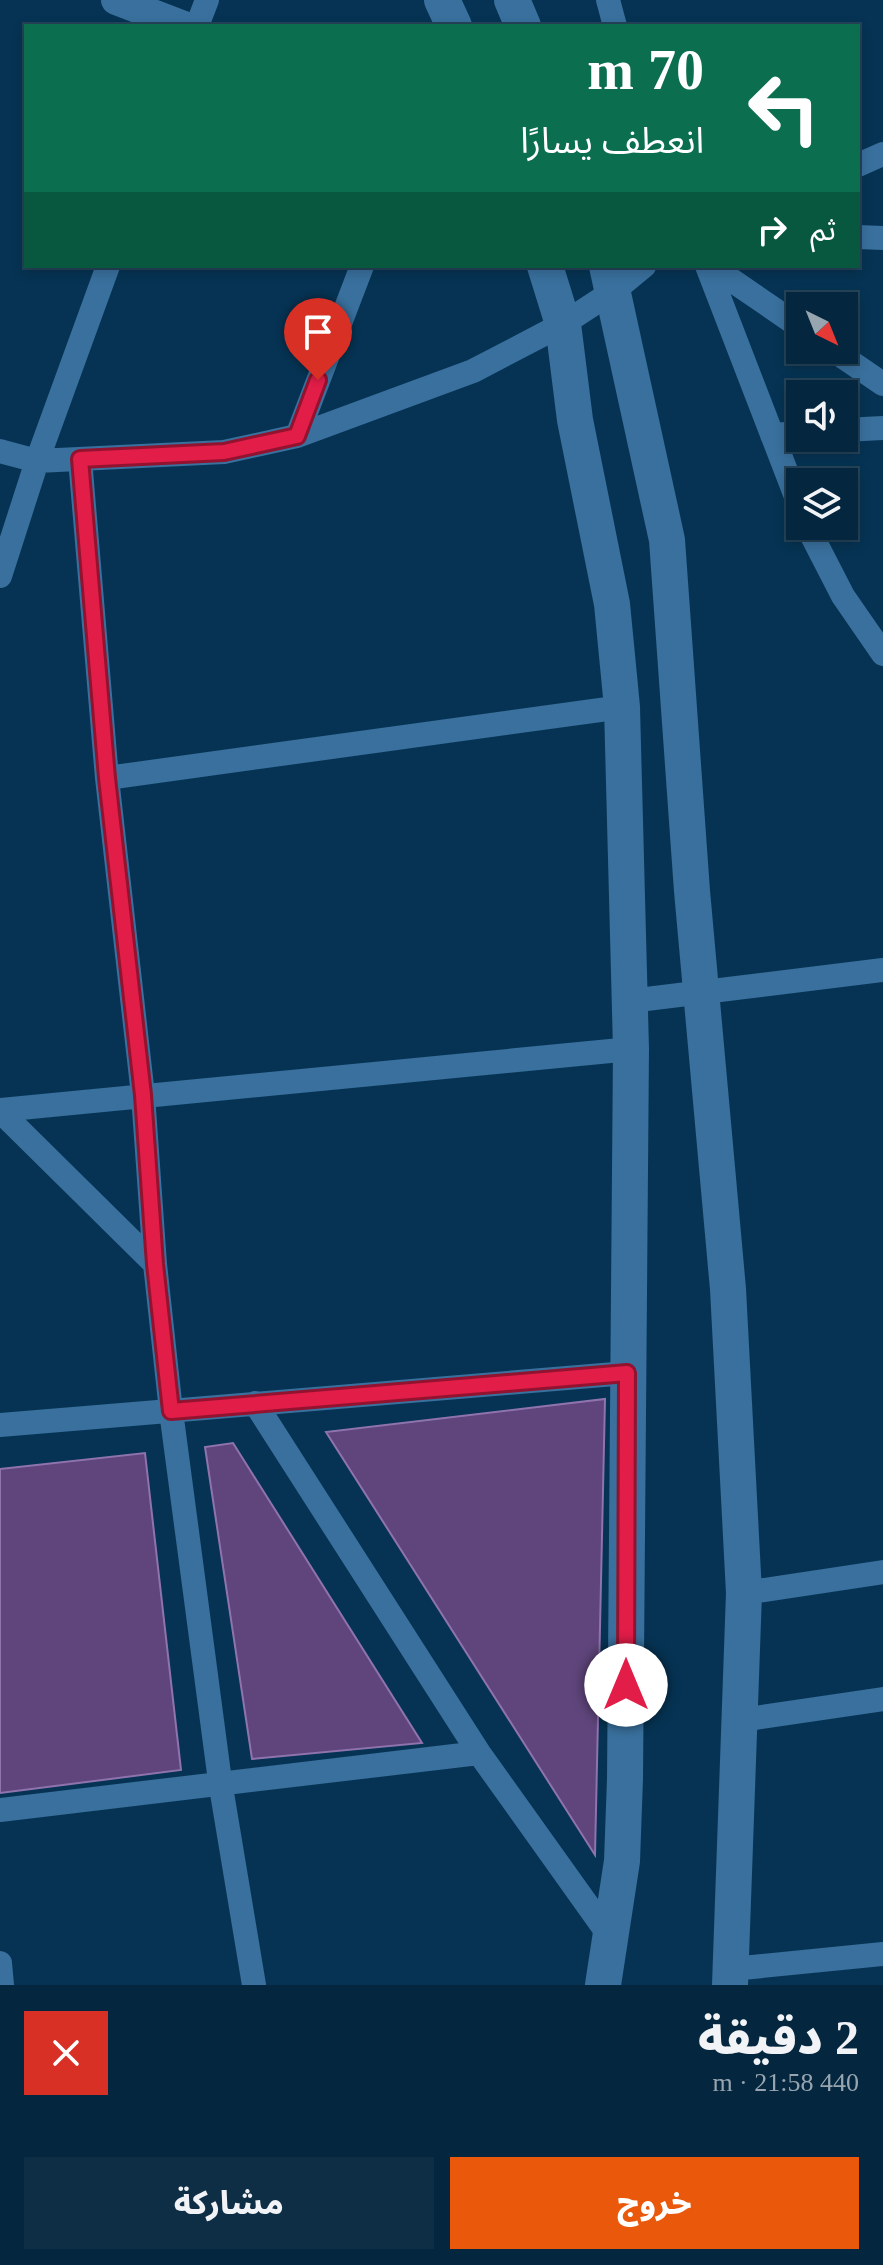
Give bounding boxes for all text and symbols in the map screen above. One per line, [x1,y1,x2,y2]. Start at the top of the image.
text: 70 m [587,39,704,101]
icon: left [732,56,836,160]
text: انعطف يسارًا [520,121,704,161]
icon: right [750,208,794,252]
text: ثم [810,213,836,246]
north arrow [786,292,858,364]
map controls [786,292,858,540]
pin [284,298,352,380]
icon: arrive [296,310,340,354]
button: sound [786,380,858,452]
button: layers [786,468,858,540]
position arrow [584,1643,668,1727]
button: close [24,2011,108,2095]
text: 2 دقيقة [698,2011,859,2064]
text: 440 m · 21:58 [712,2068,859,2097]
button: مشاركة [24,2157,434,2249]
button: خروج [450,2157,859,2249]

